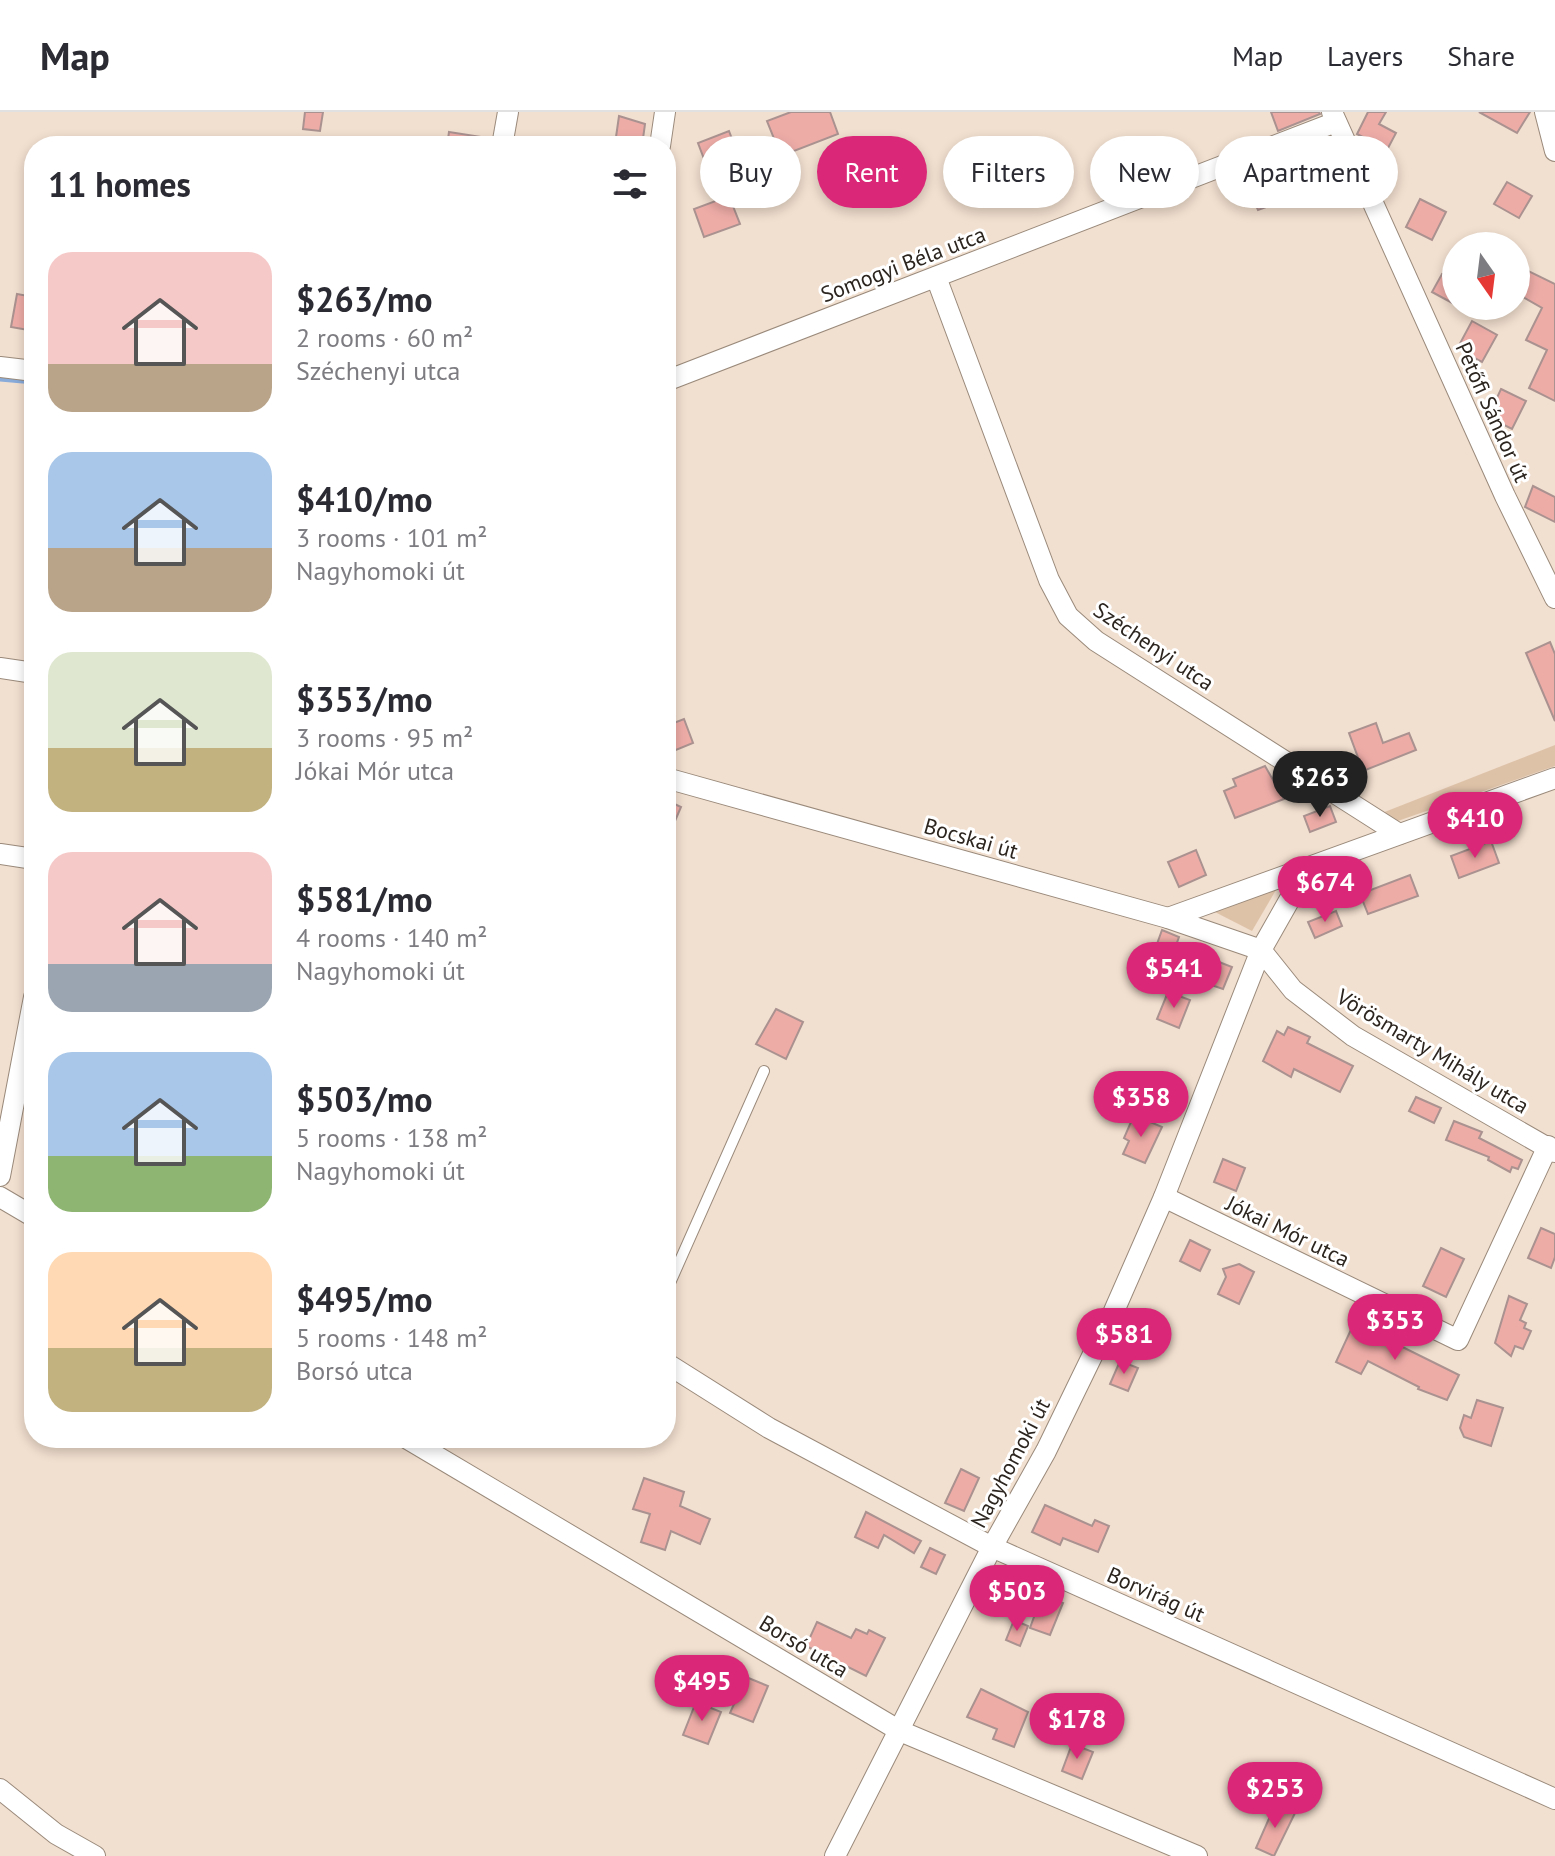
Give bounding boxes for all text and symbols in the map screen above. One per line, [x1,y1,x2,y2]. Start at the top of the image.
text: Map [40,31,110,80]
text: Map [1232,37,1283,74]
text: Layers [1327,37,1403,74]
text: Share [1447,37,1515,74]
chip: Buy [700,136,801,208]
chip: Rent [817,136,927,208]
chip: Filters [943,136,1074,208]
chip: New [1090,136,1199,208]
chip: Apartment [1215,136,1398,208]
text: 11 homes [48,162,191,206]
icon: filters [608,162,652,206]
street label: Somogyi Béla utca [817,220,989,308]
north arrow [1442,232,1530,320]
map controls [1442,232,1530,320]
text: $263/mo [296,277,433,321]
icon: home [112,284,208,380]
text: 2 rooms · 60 m² [296,321,473,354]
street label: Petőfi Sándor út [1450,338,1537,487]
text: Széchenyi utca [296,354,461,387]
text: $410/mo [296,477,433,521]
icon: home [112,484,208,580]
text: 3 rooms · 101 m² [296,521,488,554]
text: Nagyhomoki út [296,554,465,587]
street label: Széchenyi utca [1088,595,1220,697]
text: $353/mo [296,677,433,721]
icon: home [112,684,208,780]
text: 3 rooms · 95 m² [296,721,473,754]
pin: $263 [1273,751,1367,819]
text: Jókai Mór utca [296,754,454,787]
text: $263 [1291,760,1349,793]
pin: $410 [1428,792,1522,860]
text: $410 [1446,801,1504,834]
street label: Bocskai út [921,811,1022,865]
pin: $674 [1278,856,1372,924]
text: $674 [1296,865,1354,898]
text: $581/mo [296,877,433,921]
icon: home [112,884,208,980]
text: 4 rooms · 140 m² [296,921,488,954]
pin: $541 [1127,942,1221,1010]
text: $541 [1145,951,1203,984]
text: Nagyhomoki út [296,954,465,987]
street label: Vörösmarty Mihály utca [1331,982,1534,1119]
pin: $358 [1094,1071,1188,1139]
text: $503/mo [296,1077,433,1121]
text: $358 [1112,1080,1170,1113]
icon: home [112,1084,208,1180]
text: 5 rooms · 138 m² [296,1121,488,1154]
text: Nagyhomoki út [296,1154,465,1187]
street label: Jókai Mór utca [1221,1189,1354,1273]
text: $495/mo [296,1277,433,1321]
icon: home [112,1284,208,1380]
pin: $353 [1348,1294,1442,1362]
text: $353 [1366,1303,1424,1336]
pin: $581 [1077,1308,1171,1376]
text: $581 [1095,1317,1153,1350]
text: 5 rooms · 148 m² [296,1321,488,1354]
text: Borsó utca [296,1354,413,1387]
street label: Nagyhomoki út [964,1393,1056,1533]
street label: Borvirág út [1103,1560,1210,1628]
pin: $503 [970,1565,1064,1633]
text: $503 [988,1574,1046,1607]
street label: Borsó utca [754,1609,854,1683]
pin: $495 [655,1655,749,1723]
text: $495 [673,1664,731,1697]
pin: $178 [1030,1693,1124,1761]
text: $178 [1048,1702,1106,1735]
pin: $253 [1228,1762,1322,1830]
text: $253 [1246,1771,1304,1804]

